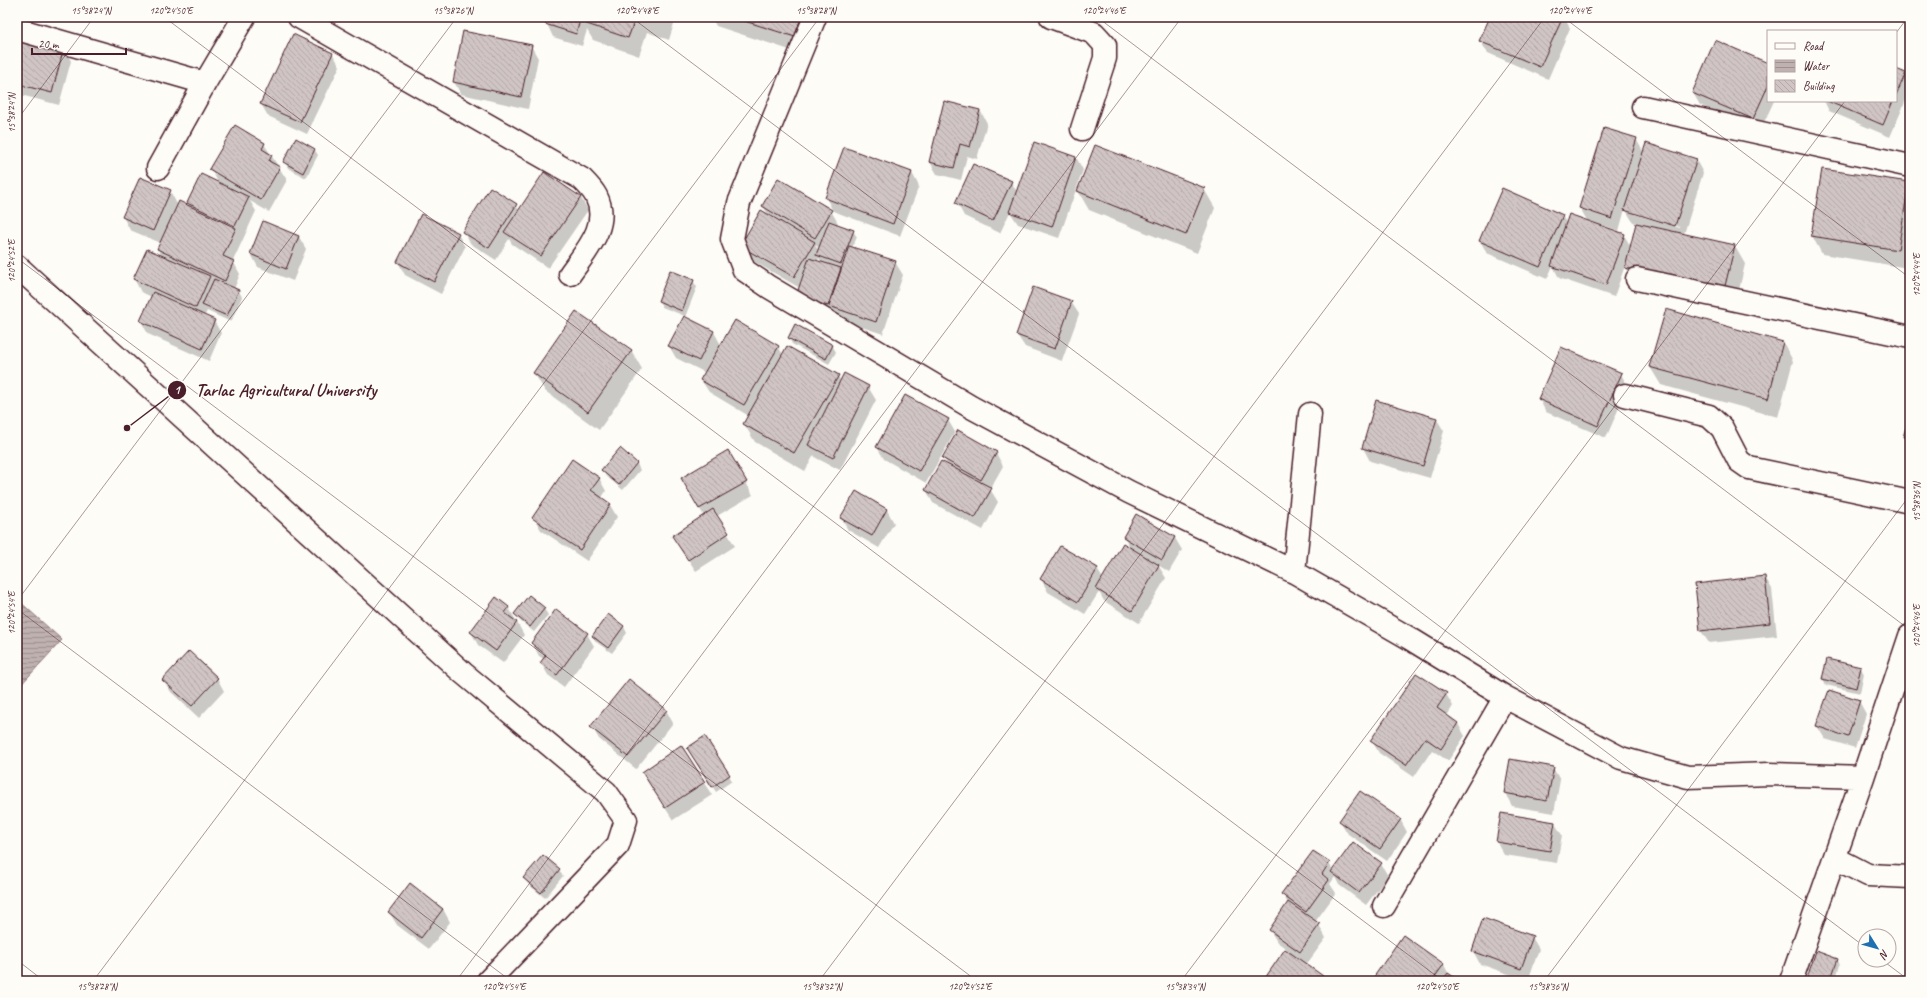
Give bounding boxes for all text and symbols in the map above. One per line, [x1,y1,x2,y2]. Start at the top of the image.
text: 15°38'24"N [71,4,113,17]
text: 120°24'50"E [149,4,194,17]
text: 15°38'26"N [433,4,475,17]
text: 120°24'48"E [615,4,660,17]
text: 15°38'28"N [796,4,838,17]
text: 120°24'46"E [1082,4,1127,17]
text: 120°24'44"E [1548,4,1593,17]
scale bar [32,30,126,56]
legend [1767,30,1897,102]
text: 20 m [38,36,60,52]
text: Road [1803,38,1825,54]
text: Water [1803,58,1831,74]
text: Building [1803,78,1835,94]
text: 15°38'24"N [5,91,18,133]
text: 120°24'52"E [5,238,18,283]
text: 120°24'44"E [1910,252,1923,297]
callout: Tarlac Agricultural University [167,375,384,405]
text: Tarlac Agricultural University [196,379,378,401]
text: 1 [174,382,181,398]
text: 15°38'36"N [1910,480,1923,522]
text: 120°24'54"E [5,590,18,635]
text: 120°24'46"E [1910,603,1923,648]
north arrow [1857,928,1897,968]
text: N [1876,947,1893,963]
text: 15°38'28"N [77,980,119,993]
text: 120°24'54"E [482,980,527,993]
text: 15°38'32"N [802,980,844,993]
text: 120°24'52"E [948,980,993,993]
text: 15°38'34"N [1165,980,1207,993]
text: 120°24'50"E [1415,980,1460,993]
text: 15°38'36"N [1528,980,1570,993]

